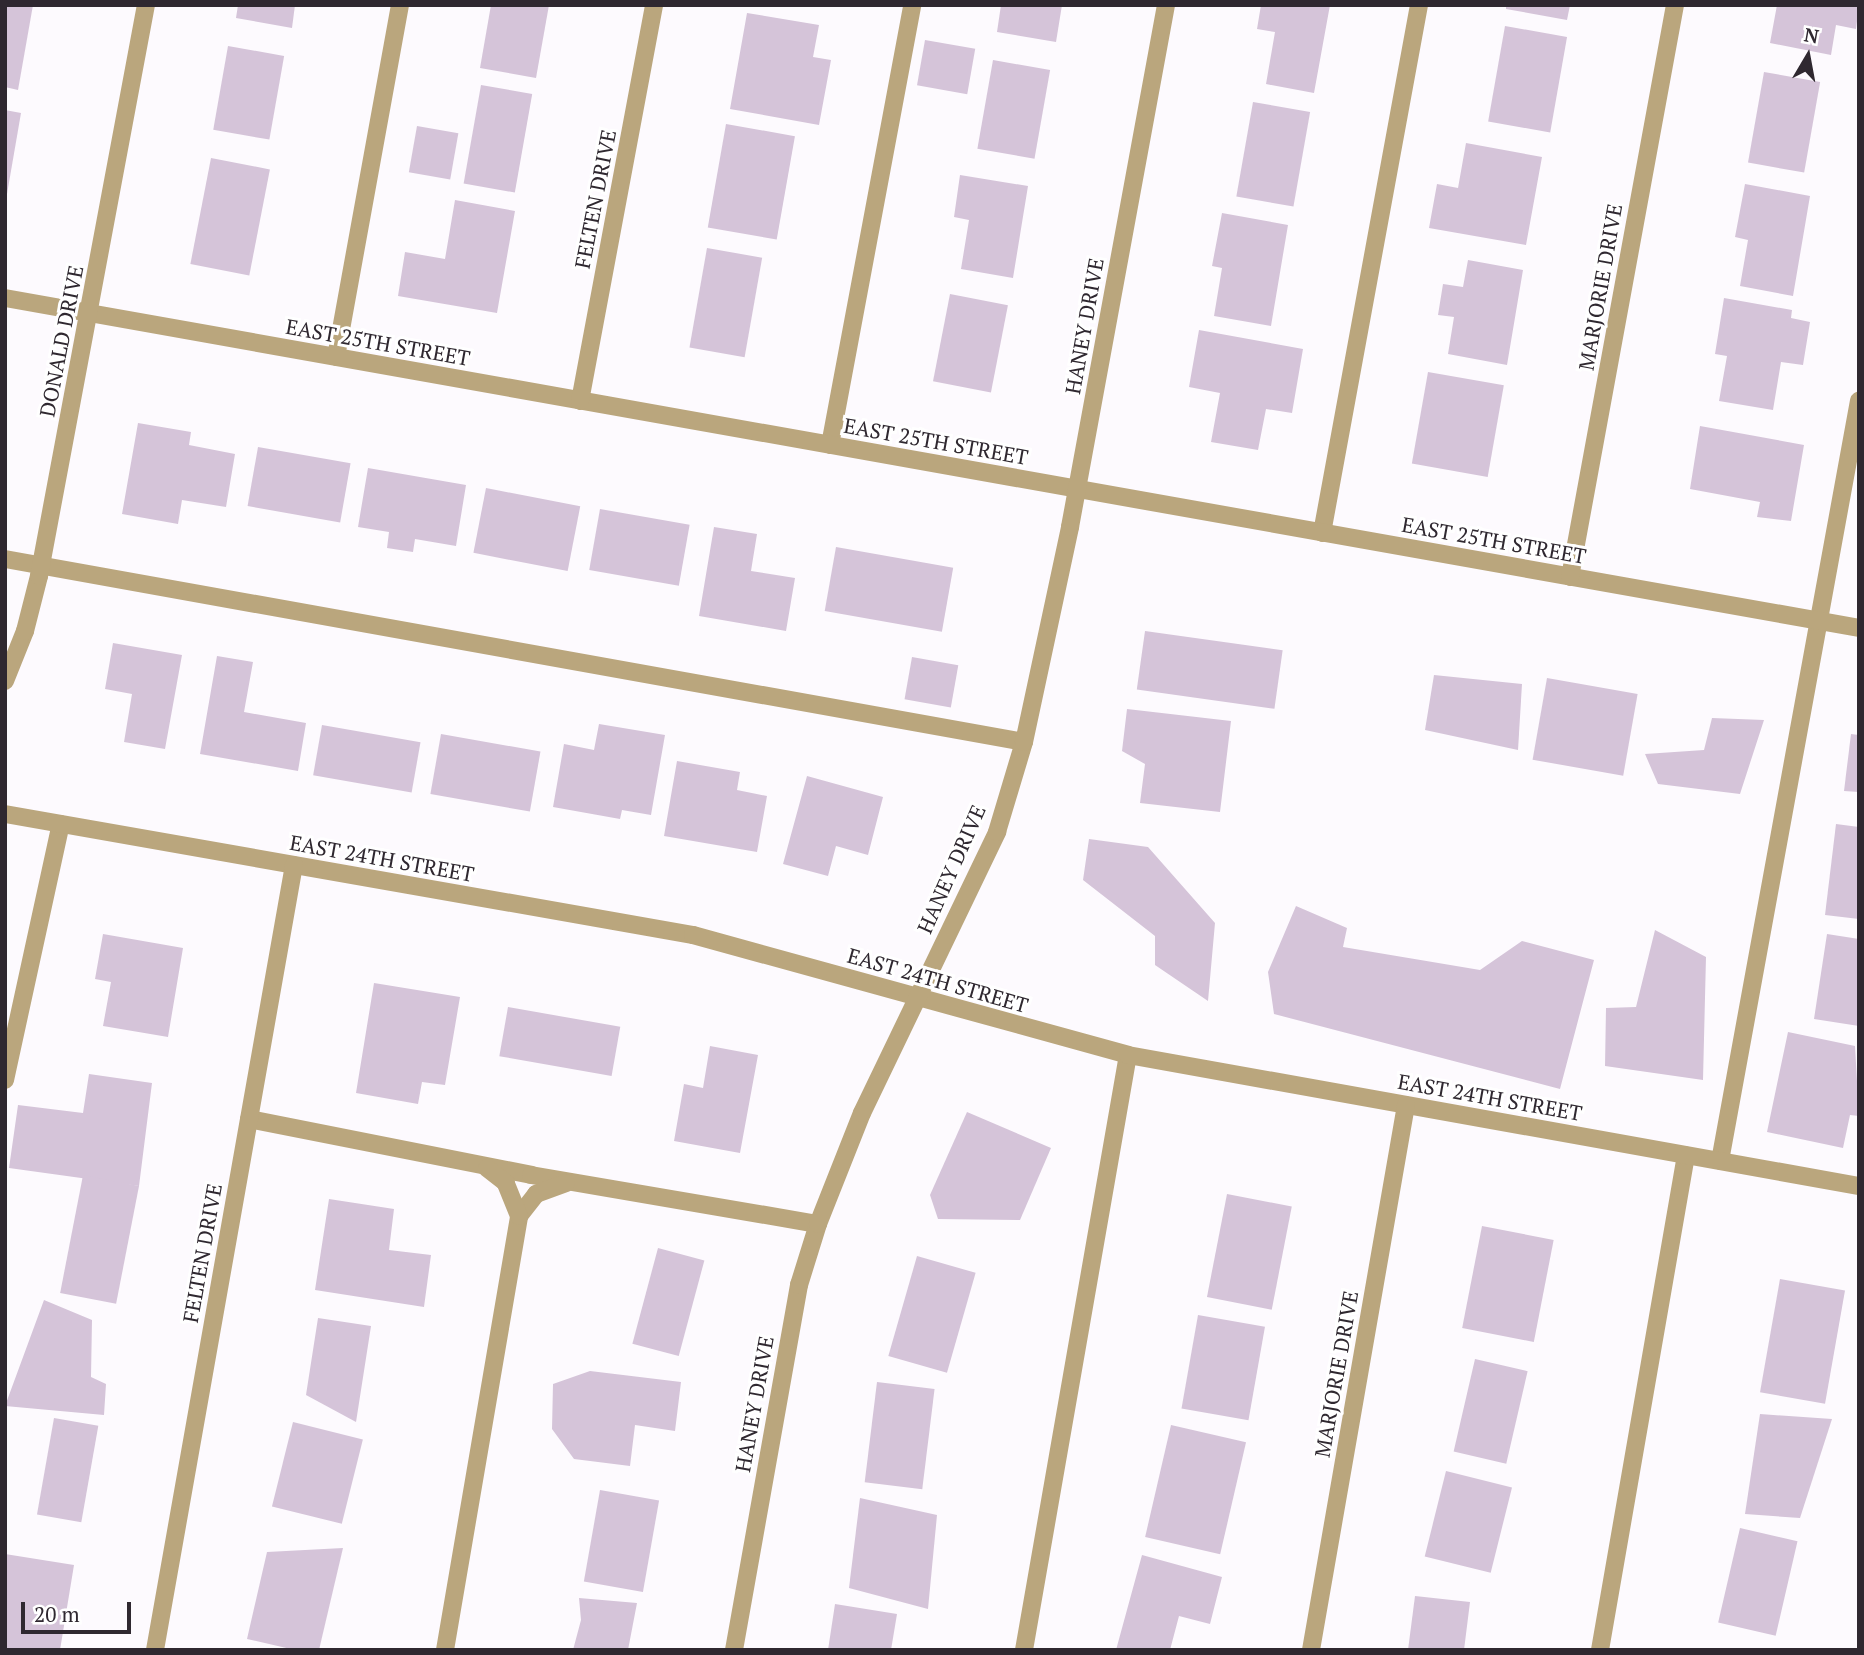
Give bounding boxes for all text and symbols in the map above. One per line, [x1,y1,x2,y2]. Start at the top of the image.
north arrow [1773,21,1843,91]
text: N [1802,21,1821,48]
street label: FELTEN DRIVE [569,127,621,271]
street label: MARJORIE DRIVE [1573,202,1627,372]
street label: HANEY DRIVE [1060,256,1108,396]
street label: DONALD DRIVE [34,263,88,419]
street label: EAST 25TH STREET [284,313,472,371]
street label: EAST 25TH STREET [842,412,1030,470]
street label: EAST 25TH STREET [1400,511,1588,569]
street label: HANEY DRIVE [911,801,991,937]
street label: EAST 24TH STREET [288,829,476,887]
street label: EAST 24TH STREET [845,942,1031,1018]
street label: EAST 24TH STREET [1396,1068,1584,1126]
street label: FELTEN DRIVE [177,1181,227,1325]
street label: MARJORIE DRIVE [1309,1289,1363,1459]
street label: HANEY DRIVE [730,1334,778,1474]
scale bar [24,1588,135,1632]
text: 20 m [34,1600,80,1628]

